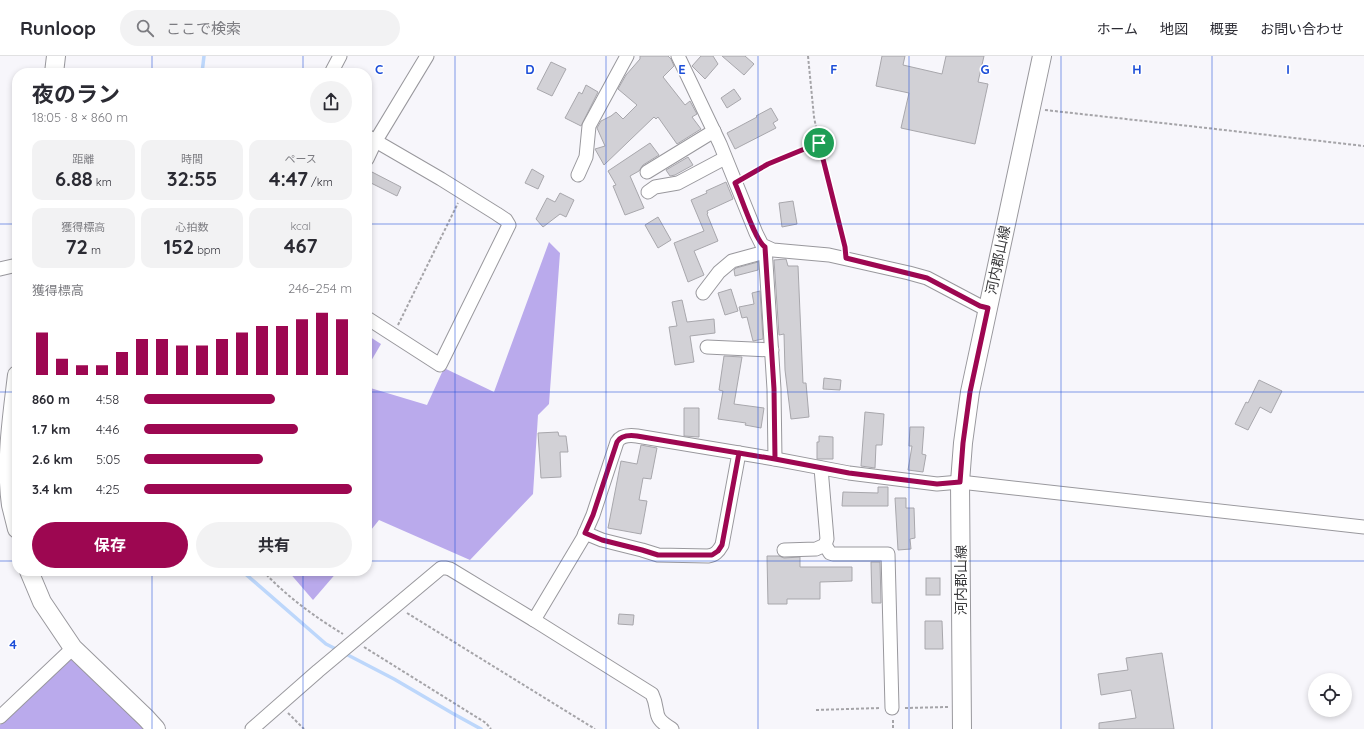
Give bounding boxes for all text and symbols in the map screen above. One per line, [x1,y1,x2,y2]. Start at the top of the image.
search box [120,10,400,46]
text: Runloop [20,16,96,40]
icon: search [134,17,156,39]
text: ここで検索 [166,19,241,38]
text: ホーム [1096,20,1138,38]
text: 地図 [1160,20,1188,38]
text: 概要 [1210,20,1238,38]
text: お問い合わせ [1260,20,1344,38]
text: C [375,61,383,77]
text: D [525,61,535,77]
text: E [678,61,686,77]
text: F [830,61,838,77]
text: G [980,61,990,77]
text: H [1132,61,1142,77]
text: I [1286,61,1290,77]
text: 夜のラン [32,80,120,108]
button: share [310,81,352,123]
text: 18:05 · 8 × 860 m [32,109,128,125]
pin [802,126,836,160]
icon: arrive [808,132,830,154]
text: 距離 [72,152,94,166]
text: 時間 [181,152,203,166]
text: ペース [284,152,317,166]
text: 6.88 [55,166,93,191]
text: 32:55 [167,166,217,191]
text: 4:47 [269,166,308,191]
text: km [93,175,112,189]
text: /km [308,175,333,189]
text: kcal [290,219,311,233]
text: 獲得標高 [61,220,105,234]
text: 心拍数 [175,220,208,234]
street label: 河内郡山線 [982,224,1014,296]
text: 467 [284,233,318,258]
text: 72 [66,234,88,259]
text: 152 [163,234,194,259]
text: m [88,243,101,257]
text: bpm [194,243,221,257]
text: 246–254 m [288,280,352,296]
text: 獲得標高 [32,282,84,298]
text: 860 m [32,391,70,407]
text: 4:58 [96,391,119,407]
text: 1.7 km [32,421,70,437]
text: 4:46 [96,421,119,437]
text: 2.6 km [32,451,73,467]
text: 5:05 [96,451,120,467]
text: 3.4 km [32,481,73,497]
text: 4:25 [96,481,120,497]
button: 保存 [32,522,188,568]
button: 共有 [196,522,352,568]
street label: 河内郡山線 [952,545,970,615]
text: 4 [9,636,17,652]
map controls [1308,673,1352,717]
button: locate [1308,673,1352,717]

